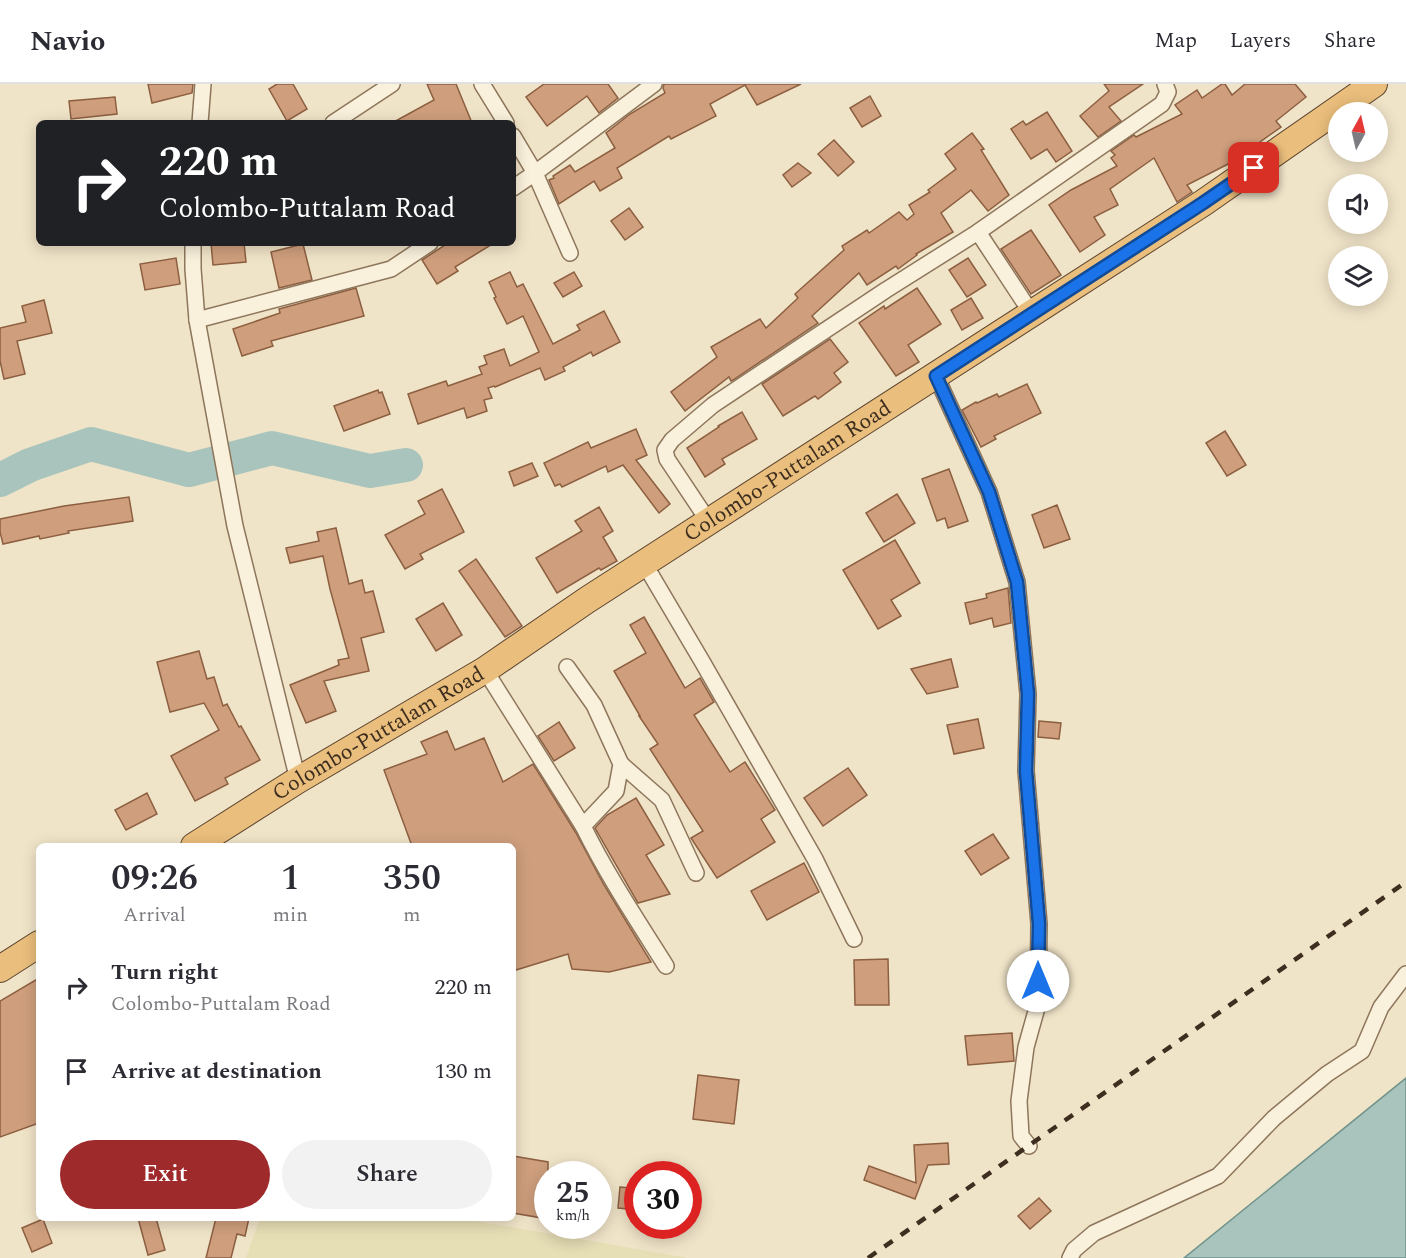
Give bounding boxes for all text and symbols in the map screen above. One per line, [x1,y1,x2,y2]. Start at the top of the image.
text: Navio [30,20,105,63]
text: Map [1155,25,1197,57]
text: Layers [1230,25,1291,57]
text: Share [1324,25,1376,57]
north arrow [1328,102,1388,162]
map controls [1328,102,1388,306]
text: 220 m [159,131,278,194]
pin [1228,142,1279,193]
icon: right [60,144,138,222]
icon: arrive [1237,151,1270,184]
button: sound [1328,174,1388,234]
text: Colombo-Puttalam Road [159,188,455,230]
button: layers [1328,246,1388,306]
street label: Colombo-Puttalam Road [677,392,898,550]
street label: Colombo-Puttalam Road [266,657,491,809]
text: 09:26 [111,851,198,906]
text: 1 [281,851,300,906]
text: 350 [383,851,441,906]
text: Arrival [123,900,186,930]
text: min [273,900,308,930]
text: m [403,900,421,930]
position arrow [1006,949,1070,1013]
text: Turn right [111,956,218,989]
icon: right [60,971,93,1004]
text: 220 m [435,971,492,1004]
text: Colombo-Puttalam Road [111,989,331,1019]
icon: arrive [60,1055,93,1088]
text: Arrive at destination [111,1055,322,1088]
text: 130 m [435,1055,492,1088]
button: Exit [60,1140,270,1209]
button: Share [282,1140,492,1209]
speed limit sign: 30 [624,1161,702,1239]
text: 25 [556,1170,590,1216]
text: km/h [556,1204,590,1227]

